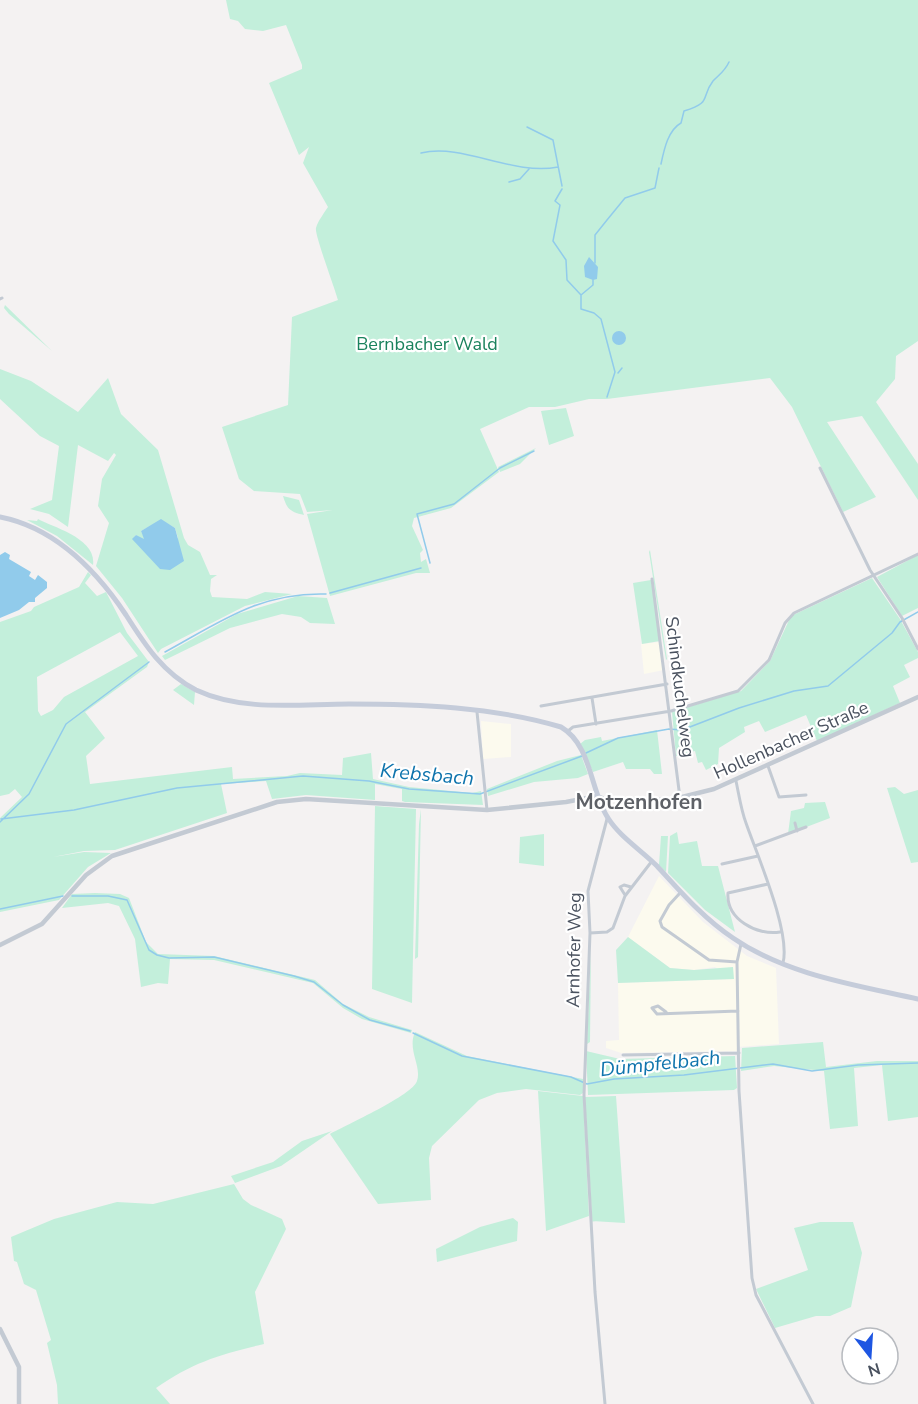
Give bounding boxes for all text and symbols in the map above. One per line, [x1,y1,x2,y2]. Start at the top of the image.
park label: Bernbacher Wald [356,332,498,356]
street label: Schindkuchelweg [659,615,701,759]
street label: Hollenbacher Straße [710,695,872,785]
water label: Krebsbach [379,757,475,792]
district label: Motzenhofen [575,788,703,816]
street label: Arnhofer Weg [561,892,587,1008]
water label: Dümpfelbach [599,1044,721,1083]
north arrow [840,1326,900,1386]
text: N [865,1357,883,1382]

